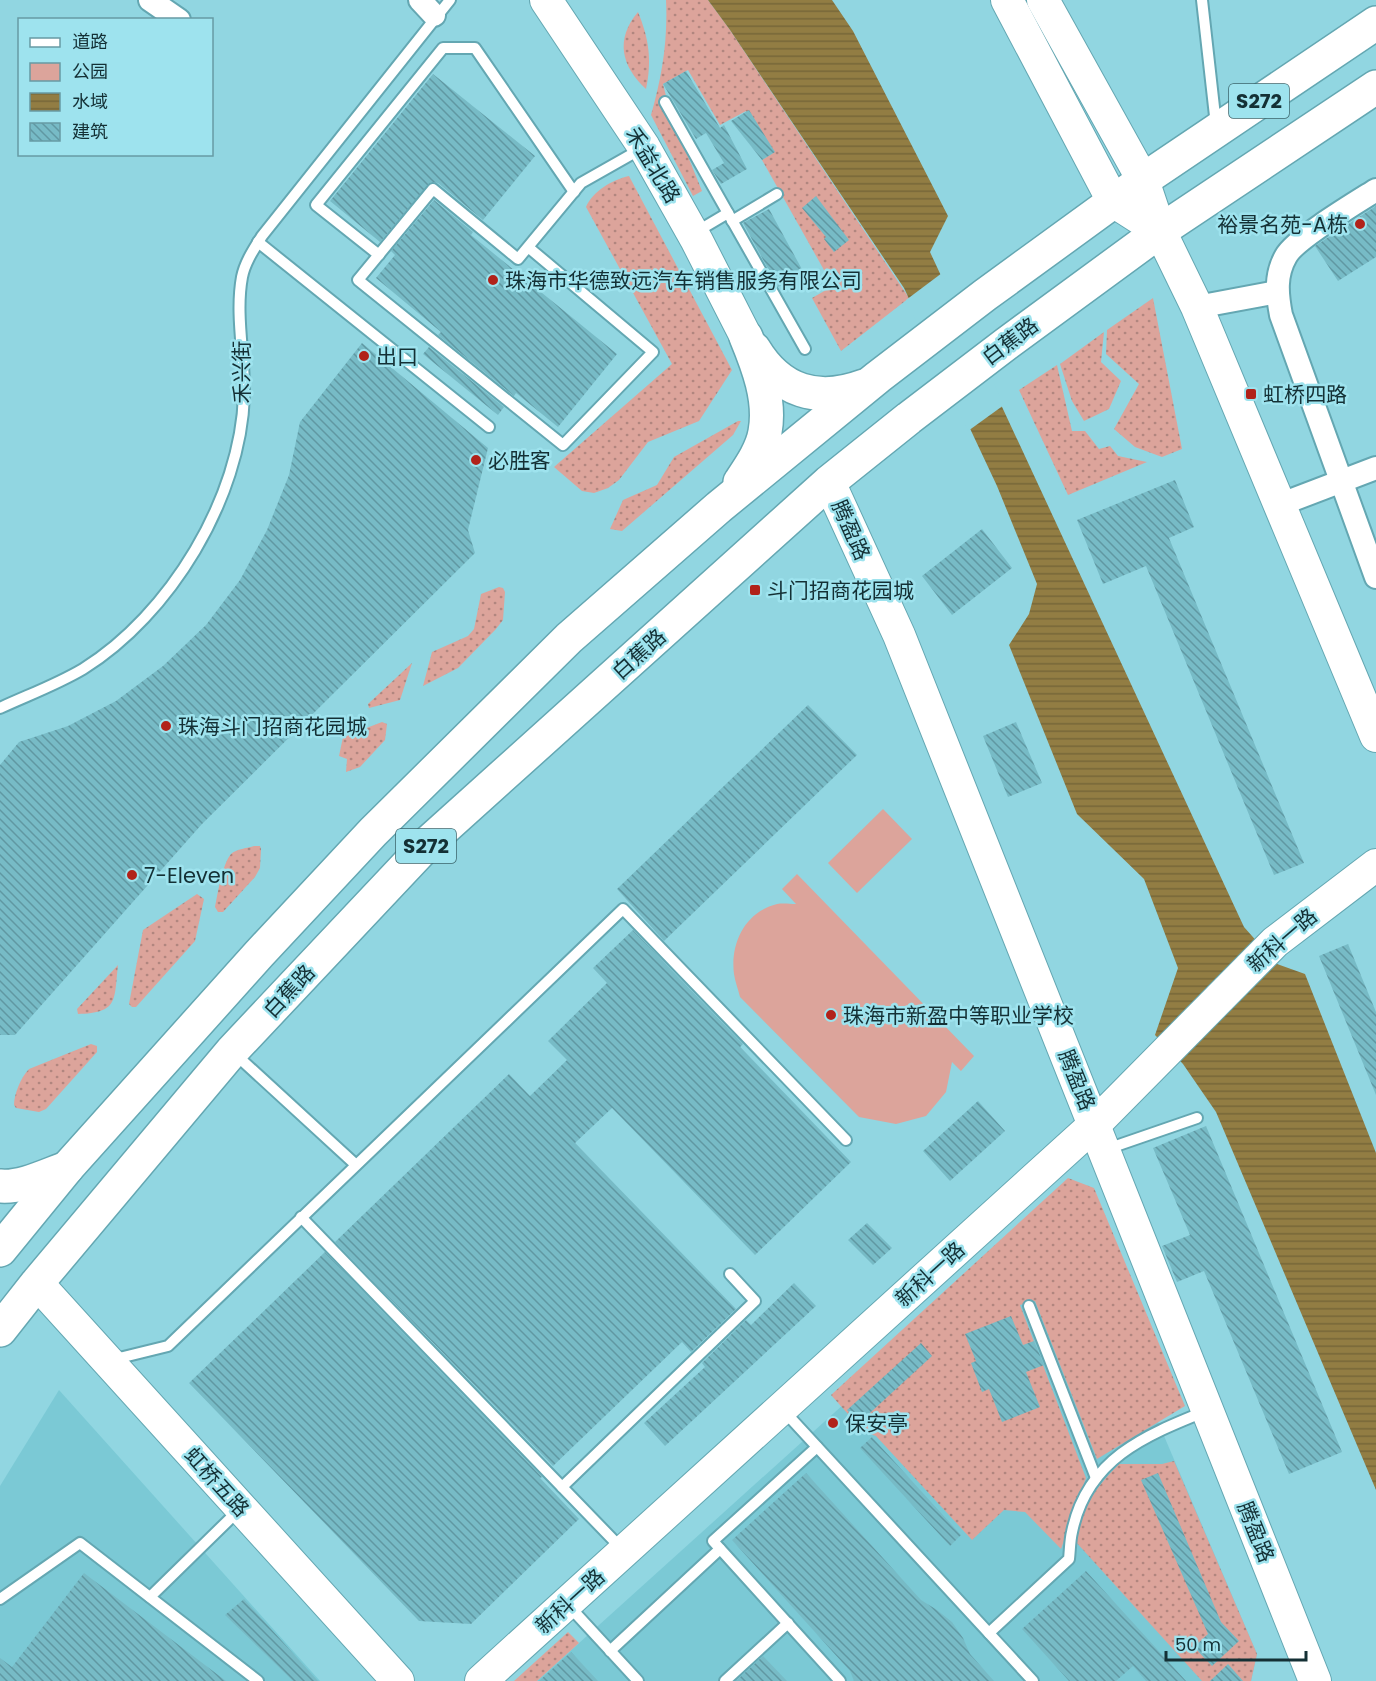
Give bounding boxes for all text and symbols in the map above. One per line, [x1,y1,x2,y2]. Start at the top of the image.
legend [18,18,213,156]
text: 道路 [72,29,108,54]
text: 公园 [72,59,108,84]
road number: S272 [1229,84,1289,118]
text: 水域 [72,89,108,114]
text: 建筑 [72,119,108,144]
street label: 禾益北路 [619,122,687,208]
place label: 裕景名苑-A栋 [1217,210,1348,239]
marker: 裕景名苑-A栋 [1353,217,1367,231]
place label: 珠海市华德致远汽车销售服务有限公司 [505,266,862,295]
marker: 珠海市华德致远汽车销售服务有限公司 [486,273,500,287]
street label: 白蕉路 [976,310,1044,372]
street label: 禾兴街 [227,341,256,404]
place label: 出口 [376,342,418,371]
marker: 出口 [357,349,371,363]
place label: 虹桥四路 [1263,380,1347,409]
marker: 虹桥四路 [1244,387,1258,401]
place label: 必胜客 [488,446,551,475]
marker: 必胜客 [469,453,483,467]
street label: 腾盈路 [825,495,877,565]
place label: 斗门招商花园城 [767,576,914,605]
marker: 斗门招商花园城 [748,583,762,597]
street label: 白蕉路 [606,622,672,686]
place label: 珠海斗门招商花园城 [178,712,367,741]
marker: 珠海斗门招商花园城 [159,719,173,733]
road number: S272 [396,829,456,863]
place label: 7-Eleven [144,861,234,890]
marker: 7-Eleven [125,868,139,882]
street label: 新科一路 [1241,902,1323,978]
street label: 白蕉路 [257,958,321,1024]
place label: 珠海市新盈中等职业学校 [843,1001,1074,1030]
marker: 珠海市新盈中等职业学校 [824,1008,838,1022]
street label: 腾盈路 [1052,1045,1102,1115]
street label: 新科一路 [889,1235,971,1313]
place label: 保安亭 [845,1409,908,1438]
marker: 保安亭 [826,1416,840,1430]
street label: 虹桥五路 [178,1441,256,1523]
street label: 腾盈路 [1231,1497,1281,1567]
street label: 新科一路 [529,1562,611,1640]
scale bar [1166,1624,1306,1662]
text: 50 m [1175,1632,1221,1657]

